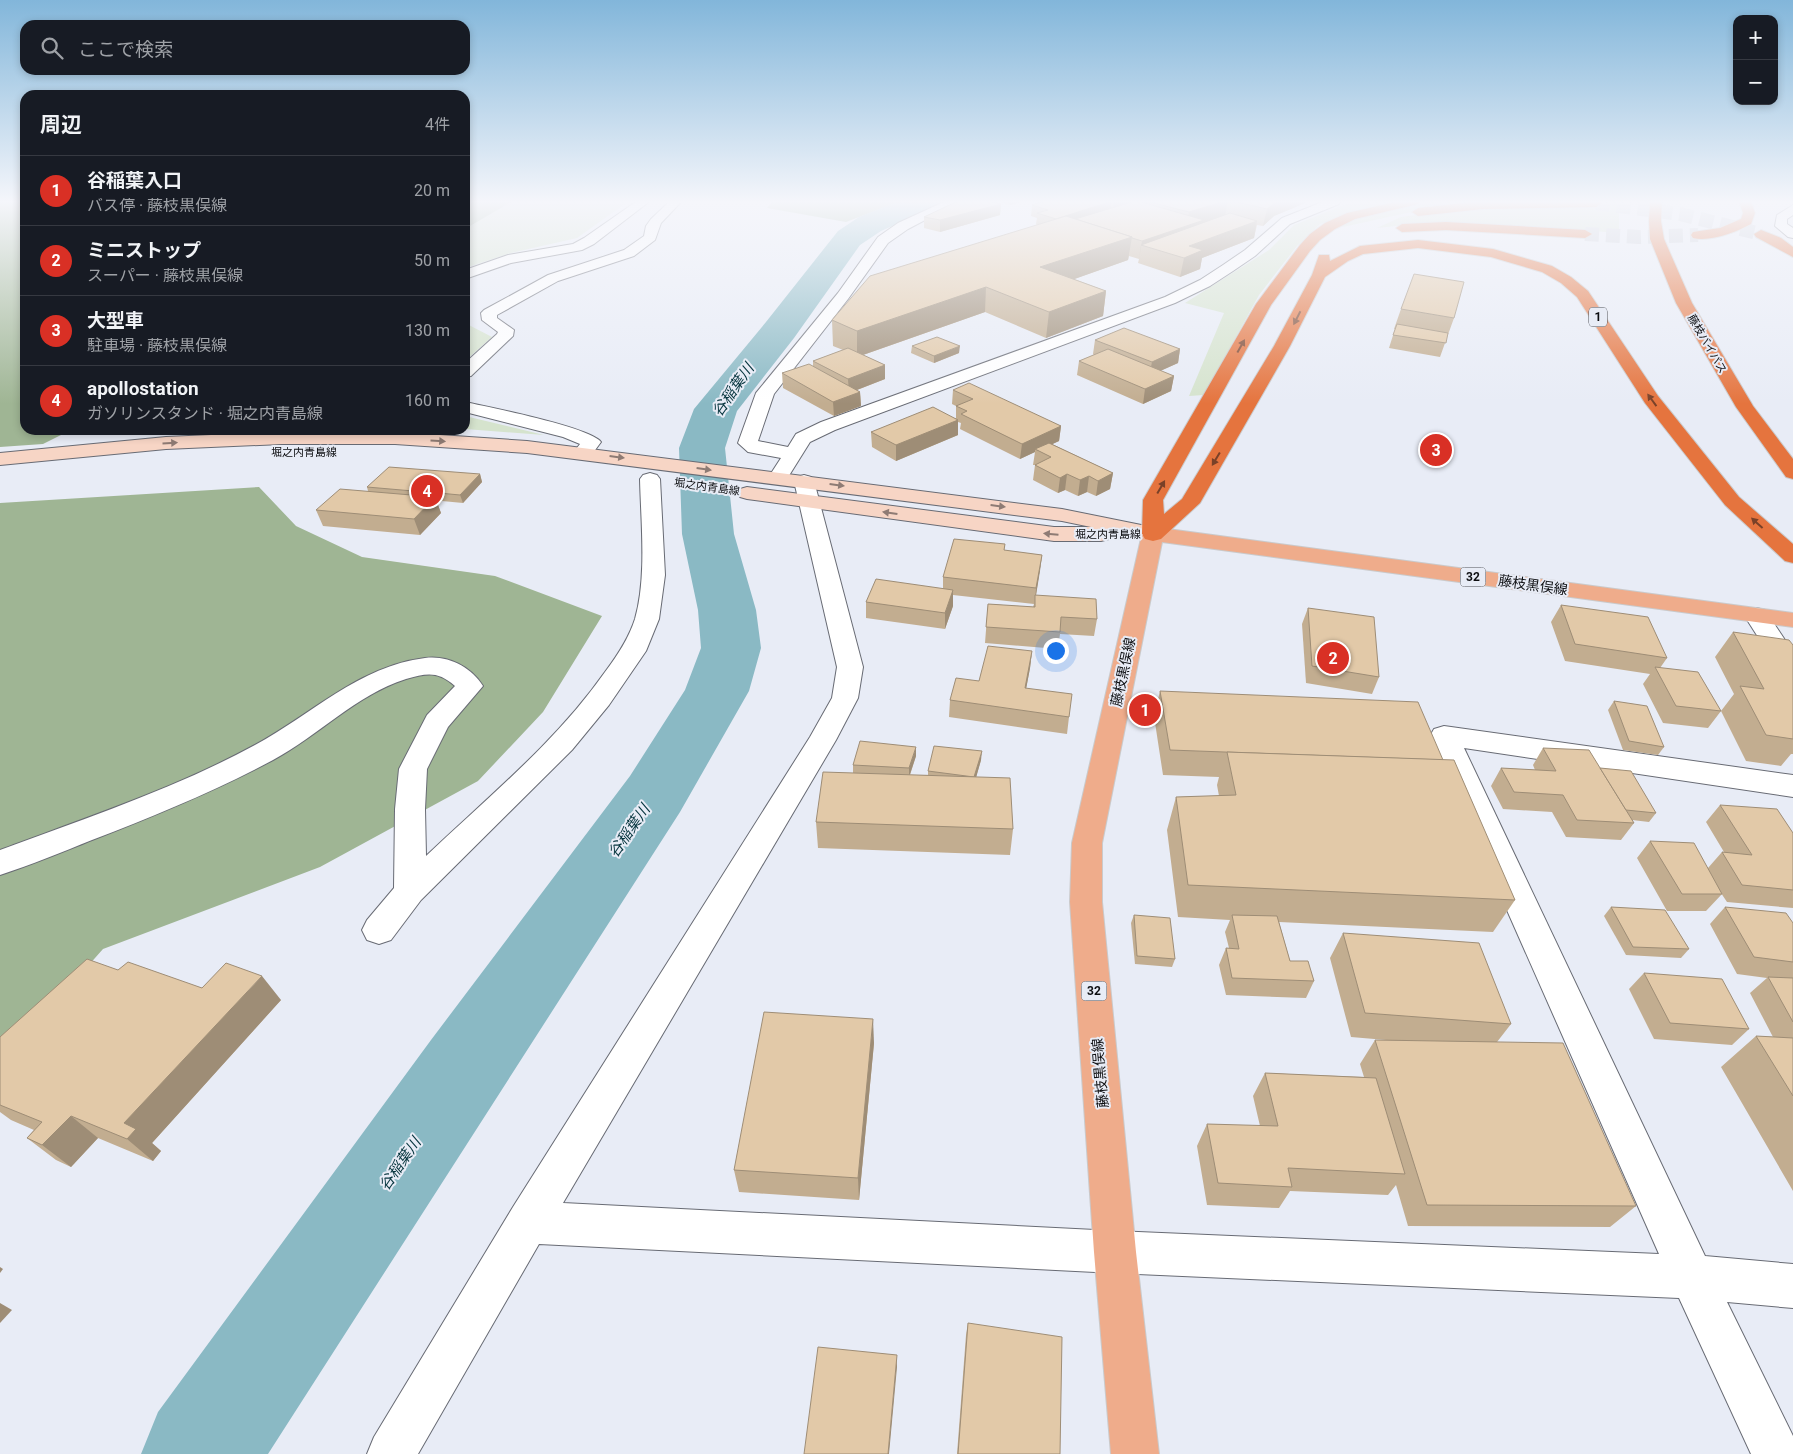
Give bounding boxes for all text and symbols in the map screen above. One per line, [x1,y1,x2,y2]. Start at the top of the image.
map controls [1733,15,1778,105]
button: + [1733,15,1778,60]
search box [20,20,470,75]
icon: search [38,34,66,62]
text: ここで検索 [78,38,173,61]
button: − [1733,60,1778,105]
text: 周辺 [40,113,82,137]
text: 4件 [425,115,450,134]
text: 谷稲葉入口 [87,169,182,192]
text: 1 [51,181,61,200]
text: 20 m [414,181,450,200]
text: バス停 · 藤枝黒俣線 [87,196,227,215]
text: ミニストップ [87,239,201,262]
text: 2 [51,251,61,270]
text: 50 m [414,251,450,270]
text: スーパー · 藤枝黒俣線 [87,266,243,285]
road number: 1 [1589,308,1607,326]
text: 大型車 [87,309,144,332]
one-way arrow [1293,311,1301,325]
street label: 藤枝バイパス [1685,312,1729,376]
text: 3 [51,321,61,340]
text: 130 m [405,321,450,340]
text: 駐車場 · 藤枝黒俣線 [87,336,227,355]
one-way arrow [1237,338,1245,353]
water label: 谷稲葉川 [708,359,759,420]
text: apollostation [87,377,199,400]
text: 4 [51,391,61,410]
text: 160 m [405,391,450,410]
one-way arrow [1647,393,1657,407]
text: ガソリンスタンド · 堀之内青島線 [87,404,323,423]
pin: 3 [1420,431,1452,469]
one-way arrow [430,437,446,445]
one-way arrow [163,438,179,446]
street label: 堀之内青島線 [271,446,337,459]
one-way arrow [1211,452,1220,465]
one-way arrow [609,453,625,461]
one-way arrow [697,465,713,473]
pin: 4 [411,472,443,510]
street label: 堀之内青島線 [673,476,741,498]
one-way arrow [1156,480,1165,494]
one-way arrow [830,481,846,489]
one-way arrow [991,502,1007,510]
one-way arrow [882,508,898,516]
one-way arrow [1751,517,1763,529]
street label: 堀之内青島線 [1075,528,1141,541]
one-way arrow [1043,529,1059,537]
road number: 32 [1460,568,1486,586]
street label: 藤枝黒俣線 [1497,572,1569,598]
street label: 藤枝黒俣線 [1108,636,1138,708]
your location [1043,638,1069,664]
pin: 2 [1317,639,1349,677]
pin: 1 [1129,691,1161,729]
water label: 谷稲葉川 [604,800,655,861]
road number: 32 [1082,981,1106,1000]
street label: 藤枝黒俣線 [1089,1037,1111,1109]
water label: 谷稲葉川 [375,1133,426,1194]

